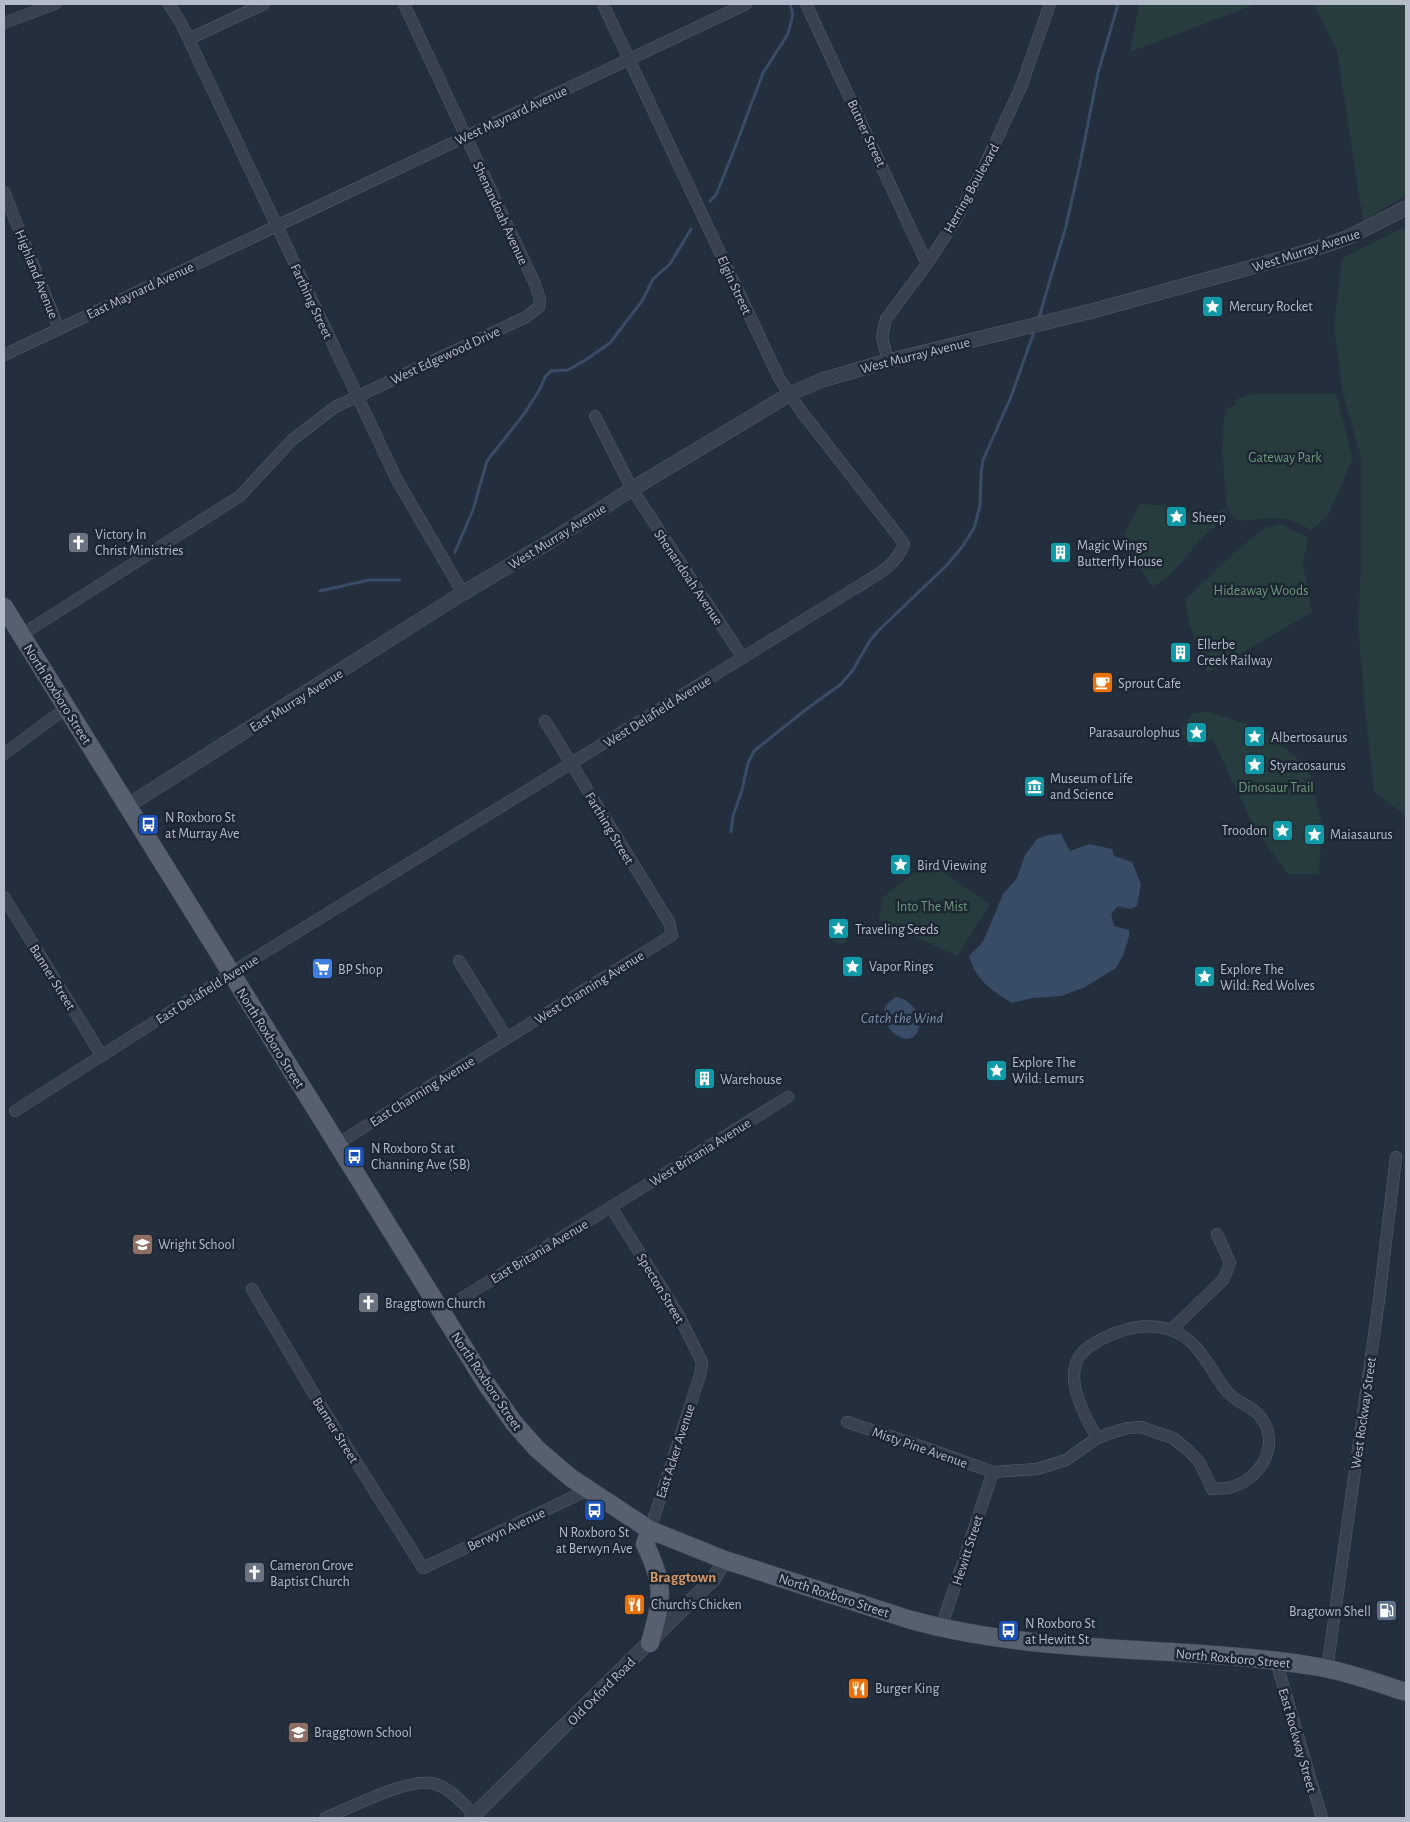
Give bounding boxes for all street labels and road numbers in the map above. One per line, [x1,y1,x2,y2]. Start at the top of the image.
street label: West Maynard Avenue [453,84,570,148]
street label: Butner Street [844,98,888,170]
street label: Herring Boulevard [942,142,1002,235]
street label: Shenandoah Avenue [470,160,530,267]
street label: West Murray Avenue [1251,227,1362,275]
street label: Highland Avenue [12,228,60,321]
street label: Elgin Street [714,254,754,317]
street label: East Maynard Avenue [85,260,196,322]
street label: Farthing Street [288,262,335,342]
street label: West Edgewood Drive [389,324,502,387]
street label: West Murray Avenue [859,336,971,376]
street label: West Murray Avenue [506,501,609,573]
street label: Shenandoah Avenue [651,527,725,628]
street label: North Roxboro Street [21,642,94,748]
street label: East Murray Avenue [247,667,346,735]
street label: West Delafield Avenue [601,673,714,751]
street label: Farthing Street [582,790,636,867]
street label: Banner Street [27,942,78,1013]
street label: West Channing Avenue [532,949,647,1027]
street label: East Delafield Avenue [154,953,261,1027]
street label: North Roxboro Street [234,986,307,1092]
street label: East Channing Avenue [368,1054,477,1130]
street label: West Britania Avenue [647,1116,754,1190]
street label: East Britania Avenue [488,1217,591,1286]
street label: Specton Street [634,1251,687,1326]
street label: North Roxboro Street [448,1330,524,1434]
street label: West Rockway Street [1349,1356,1379,1470]
street label: Banner Street [310,1395,361,1466]
street label: East Acker Avenue [654,1402,698,1500]
street label: Misty Pine Avenue [870,1425,969,1471]
street label: Berwyn Avenue [465,1506,548,1554]
street label: Hewitt Street [950,1513,986,1587]
street label: North Roxboro Street [777,1571,891,1621]
street label: North Roxboro Street [1175,1647,1291,1671]
street label: Old Oxford Road [565,1655,638,1728]
street label: East Rockway Street [1275,1687,1319,1794]

